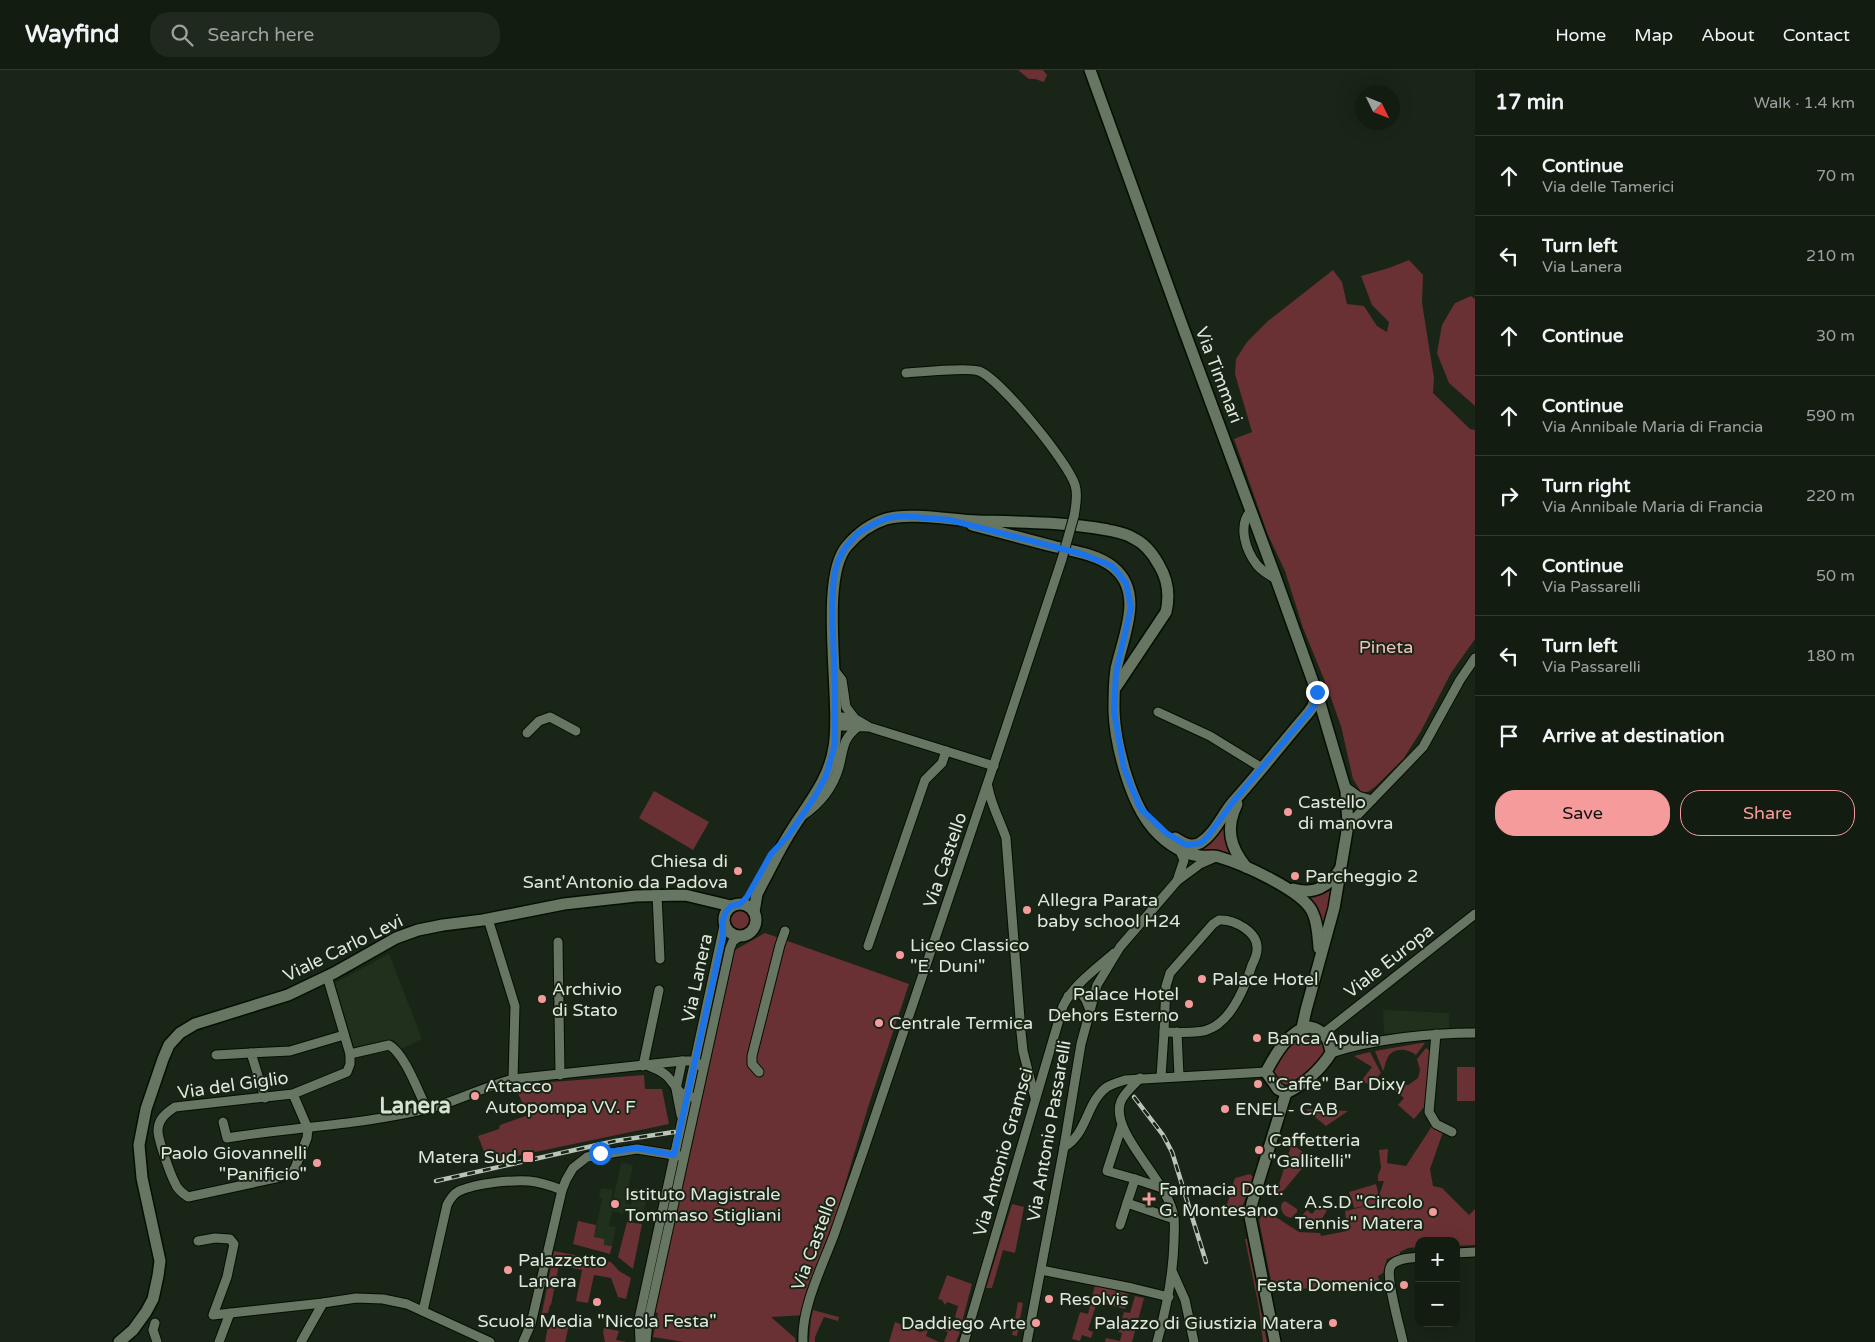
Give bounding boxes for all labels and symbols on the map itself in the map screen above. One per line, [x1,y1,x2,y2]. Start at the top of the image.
north arrow [1355,85,1400,130]
street label: Via Timmari [1191,324,1247,426]
park label: Pineta [1359,636,1413,658]
route end [1306,681,1329,704]
place label: Castello di manovra [1298,791,1394,834]
marker: Castello di manovra [1282,806,1294,818]
street label: Via Castello [918,809,972,911]
place label: Chiesa di Sant'Antonio da Padova [523,850,728,893]
marker: Chiesa di Sant'Antonio da Padova [732,865,744,877]
place label: Parcheggio 2 [1305,865,1418,887]
marker: Parcheggio 2 [1289,870,1301,882]
place label: Allegra Parata baby school H24 [1037,889,1181,932]
marker: Allegra Parata baby school H24 [1021,904,1033,916]
street label: Viale Carlo Levi [280,910,406,986]
street label: Viale Europa [1340,919,1438,1003]
street label: Via Lanera [677,932,717,1024]
place label: Liceo Classico "E. Duni" [910,934,1030,977]
marker: Liceo Classico "E. Duni" [894,949,906,961]
place label: Palace Hotel [1212,968,1318,990]
marker: Palace Hotel [1196,973,1208,985]
place label: Archivio di Stato [552,978,622,1021]
place label: Palace Hotel Dehors Esterno [1048,983,1179,1026]
marker: Archivio di Stato [536,993,548,1005]
marker: Palace Hotel Dehors Esterno [1183,998,1195,1010]
place label: Centrale Termica [889,1012,1033,1034]
marker: Centrale Termica [873,1017,885,1029]
place label: Banca Apulia [1267,1027,1380,1049]
marker: Banca Apulia [1251,1032,1263,1044]
street label: Via Antonio Passarelli [1022,1039,1076,1223]
street label: Via Antonio Gramsci [968,1065,1038,1239]
street label: Via del Giglio [176,1066,290,1104]
place label: "Caffe" Bar Dixy [1268,1073,1405,1095]
place label: Attacco Autopompa VV. F [485,1075,636,1118]
marker: "Caffe" Bar Dixy [1252,1078,1264,1090]
marker: Attacco Autopompa VV. F [469,1090,481,1102]
district label: Lanera [379,1093,451,1119]
place label: ENEL - CAB [1235,1098,1338,1120]
marker: ENEL - CAB [1219,1103,1231,1115]
place label: Caffetteria "Gallitelli" [1269,1129,1360,1172]
place label: Paolo Giovannelli "Panificio" [160,1142,307,1185]
route start [589,1142,612,1165]
marker: Caffetteria "Gallitelli" [1253,1144,1265,1156]
place label: Matera Sud [418,1146,517,1168]
marker: Matera Sud [521,1150,535,1164]
marker: Paolo Giovannelli "Panificio" [311,1157,323,1169]
place label: Farmacia Dott. G. Montesano [1159,1178,1284,1221]
place label: Istituto Magistrale Tommaso Stigliani [625,1183,781,1226]
place label: A.S.D "Circolo Tennis" Matera [1295,1191,1423,1234]
street label: Via Castello [787,1192,841,1294]
marker: Farmacia Dott. G. Montesano [1143,1193,1155,1205]
marker: Istituto Magistrale Tommaso Stigliani [609,1198,621,1210]
marker: A.S.D "Circolo Tennis" Matera [1427,1206,1439,1218]
place label: Palazzetto Lanera [518,1249,607,1292]
marker: Palazzetto Lanera [502,1264,514,1276]
place label: Festa Domenico [1257,1274,1394,1296]
marker: Festa Domenico [1398,1279,1410,1291]
place label: Resolvis [1059,1288,1129,1310]
marker: Resolvis [1043,1293,1055,1305]
marker: Scuola Media "Nicola Festa" [591,1296,603,1308]
place label: Scuola Media "Nicola Festa" [477,1310,717,1332]
place label: Daddiego Arte [901,1312,1026,1334]
place label: Palazzo di Giustizia Matera [1094,1312,1323,1334]
marker: Daddiego Arte [1030,1317,1042,1329]
marker: Palazzo di Giustizia Matera [1327,1317,1339,1329]

